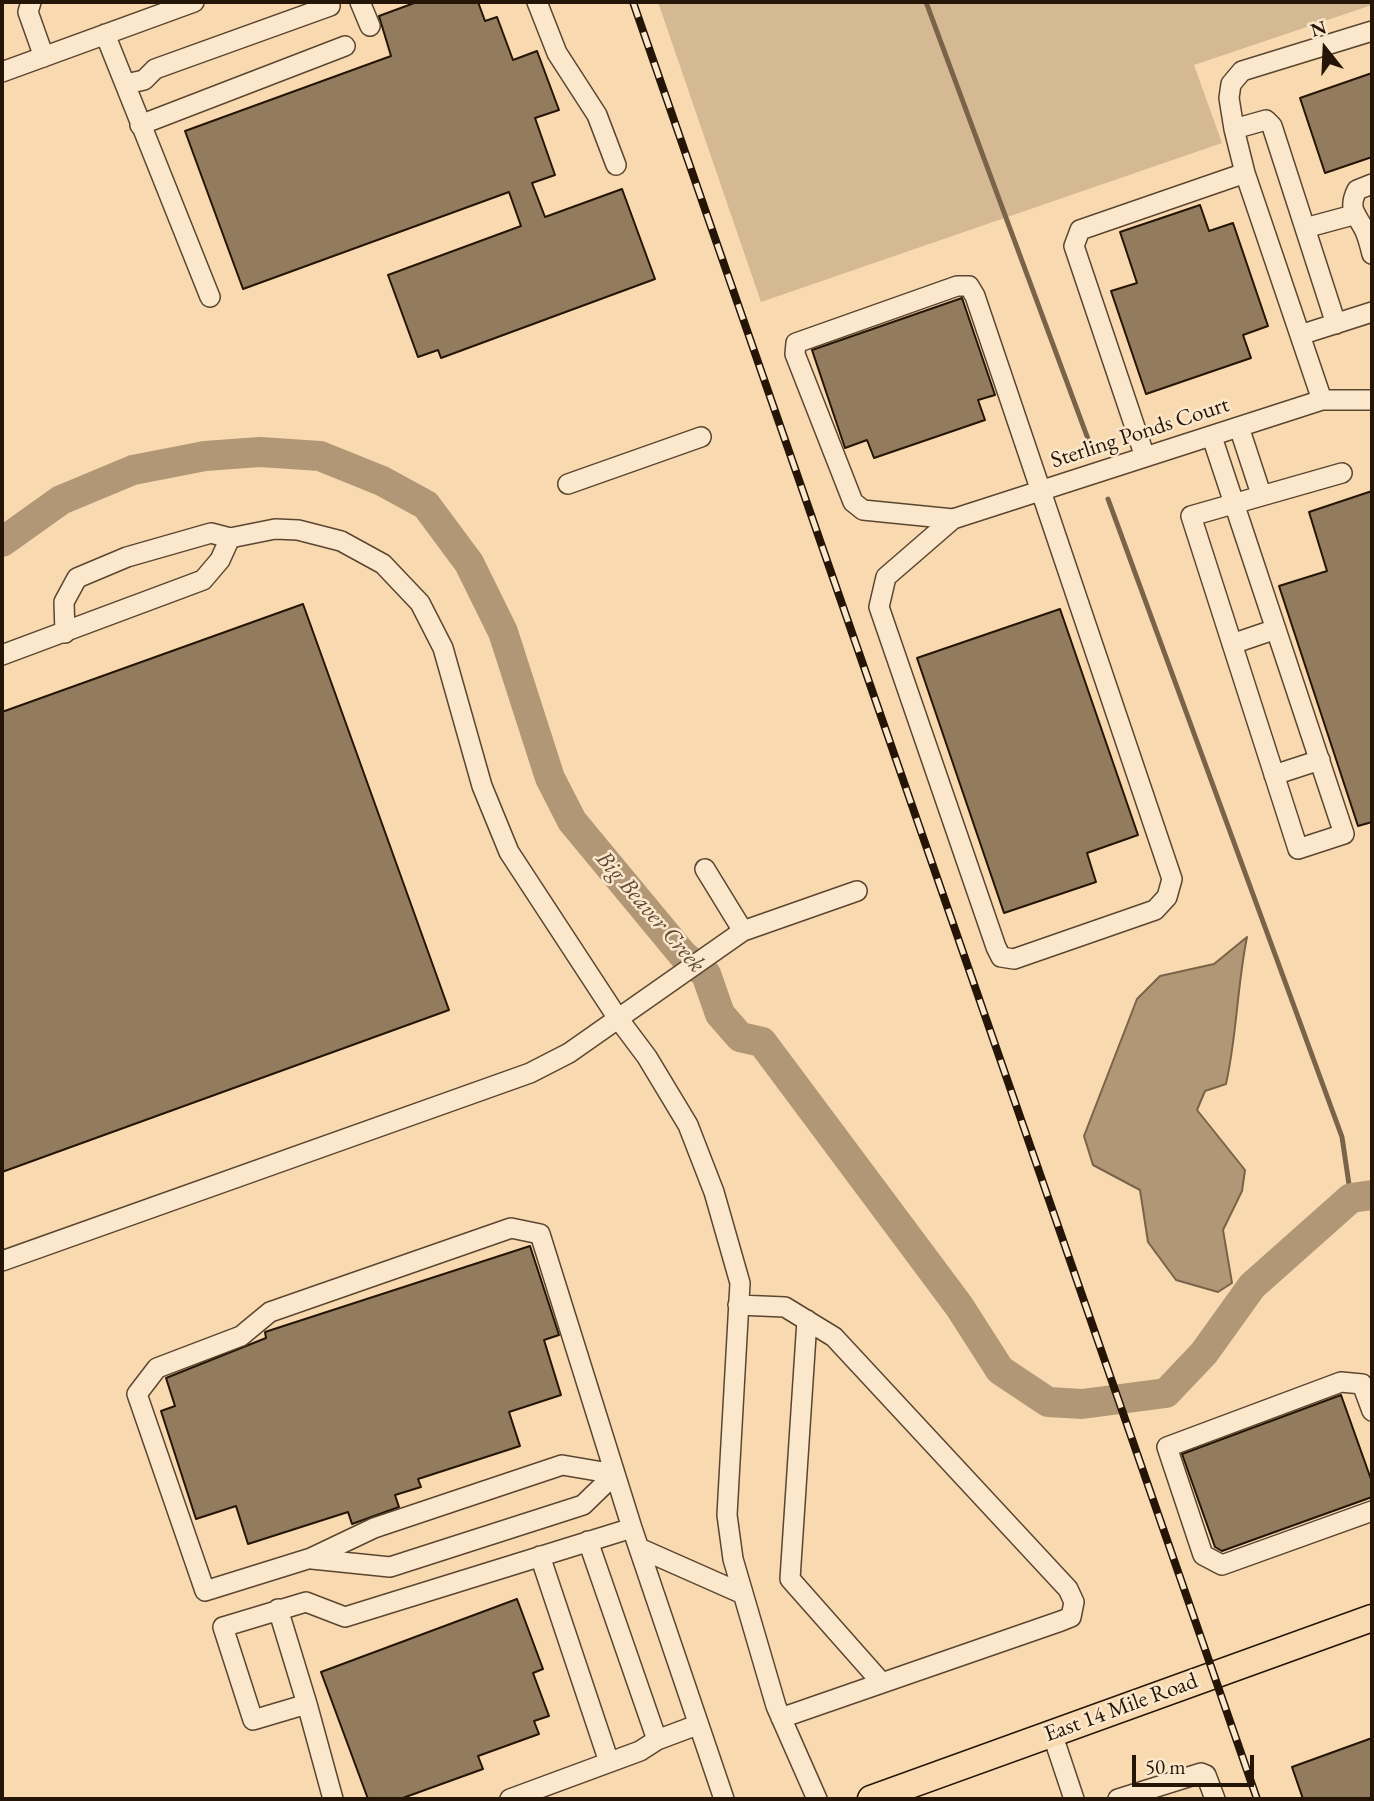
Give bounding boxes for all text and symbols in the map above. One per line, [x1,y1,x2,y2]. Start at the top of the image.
north arrow [1290,14,1360,84]
text: N [1307,14,1330,43]
street label: Sterling Ponds Court [1047,391,1233,475]
water label: Big Beaver Creek [589,845,711,979]
street label: East 14 Mile Road [1041,1667,1201,1749]
scale bar [1136,1742,1258,1786]
text: 50 m [1145,1753,1186,1780]

